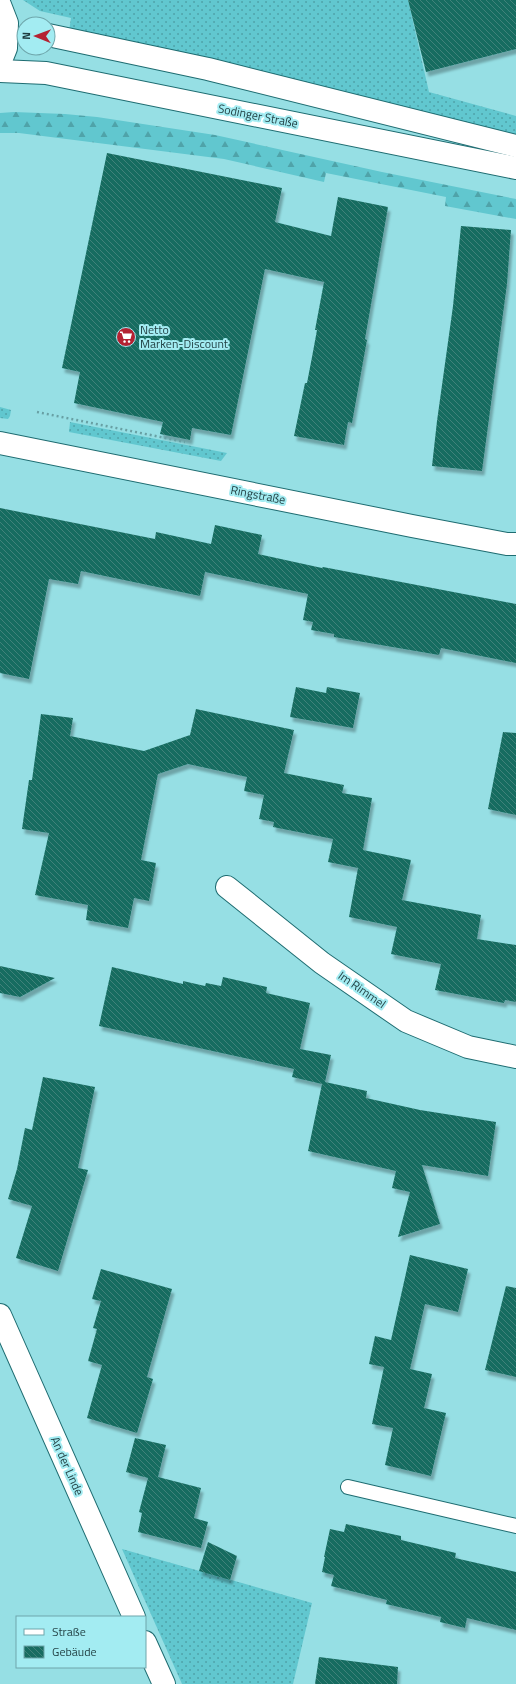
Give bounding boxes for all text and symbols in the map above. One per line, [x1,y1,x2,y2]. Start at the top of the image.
north arrow [16,16,56,56]
text: N [18,32,34,40]
street label: Sodinger Straße [217,98,300,133]
place label: Netto Marken-Discount [140,320,229,353]
supermarket icon: Netto Marken-Discount [115,326,137,348]
street label: Ringstraße [229,480,287,509]
street label: Im Rimmel [334,966,390,1013]
street label: An der Linde [46,1433,89,1498]
legend [16,1616,146,1668]
text: Straße [52,1622,86,1641]
text: Gebäude [52,1642,97,1661]

